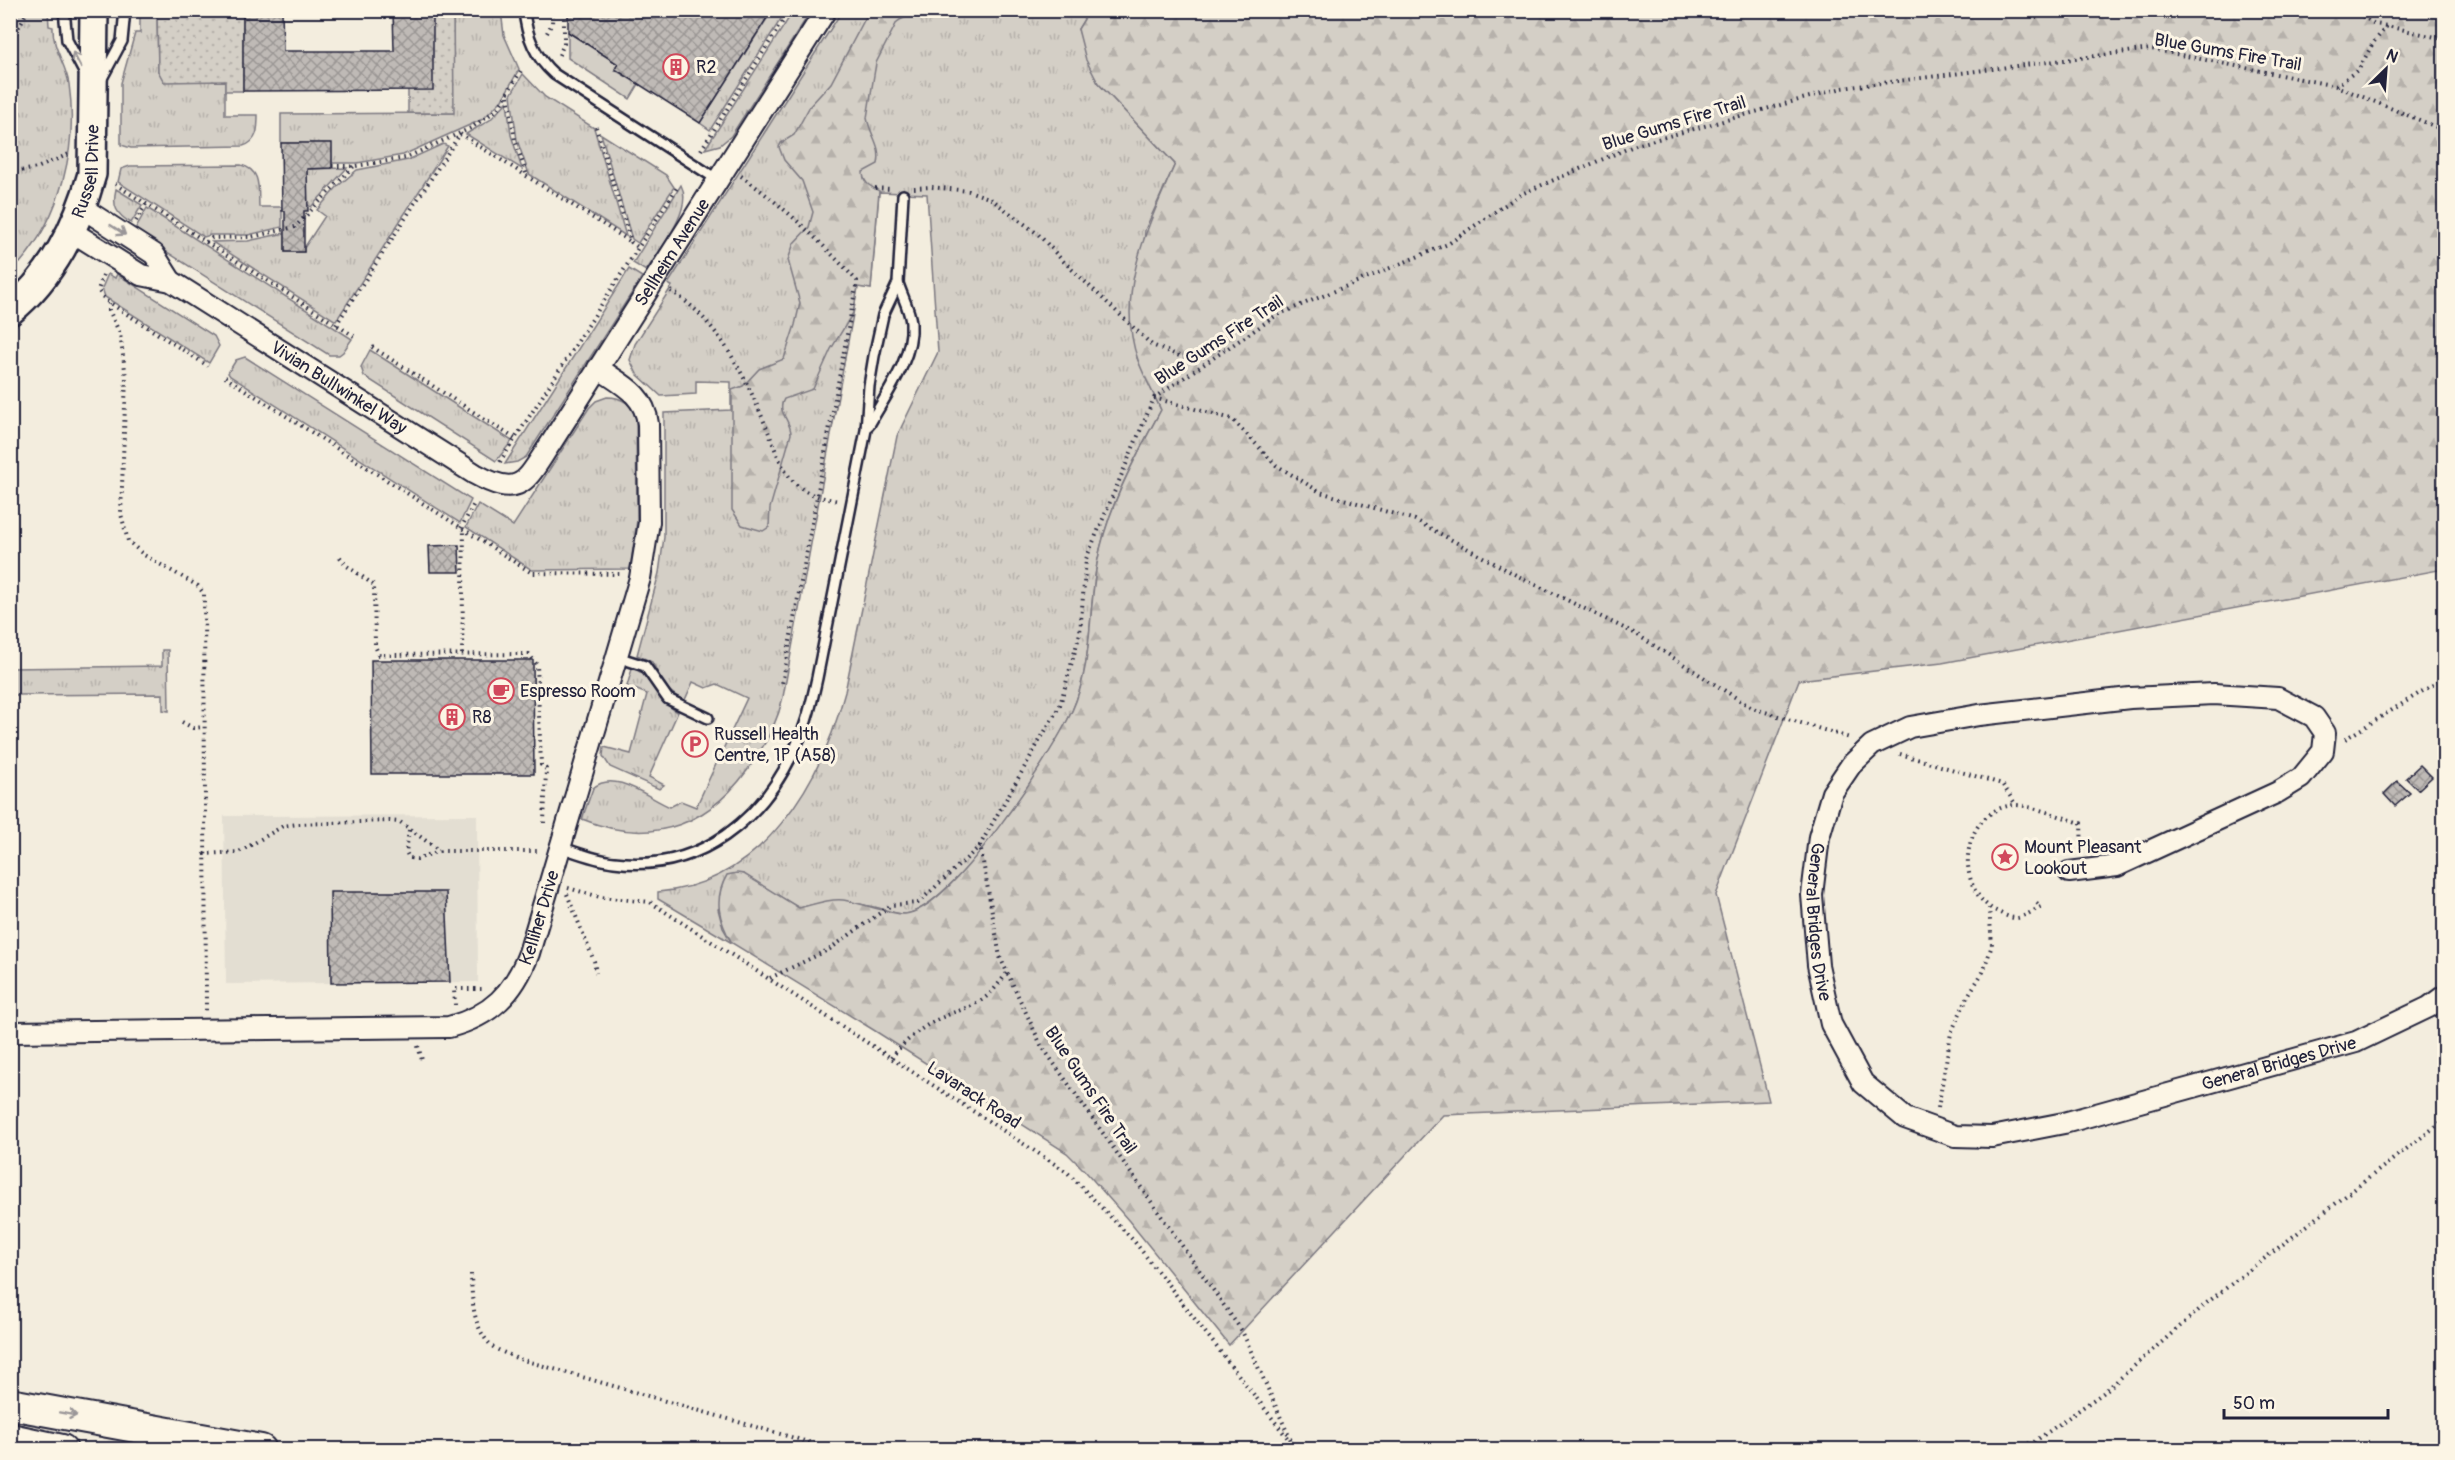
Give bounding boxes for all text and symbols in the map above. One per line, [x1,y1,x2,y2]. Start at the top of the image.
street label: Blue Gums Fire Trail [2153,28,2303,77]
north arrow [2356,39,2416,99]
text: N [2383,45,2401,68]
one-way arrow [71,52,83,69]
building icon: R2 [661,52,691,82]
place label: R2 [696,56,716,79]
street label: Blue Gums Fire Trail [1600,91,1749,156]
street label: Russell Drive [67,124,105,222]
street label: Sellheim Avenue [630,194,715,311]
one-way arrow [109,225,126,237]
street label: Blue Gums Fire Trail [1151,290,1288,391]
street label: Vivian Bullwinkel Way [266,336,411,440]
cafe icon: Espresso Room [486,676,516,706]
place label: Espresso Room [520,680,636,703]
building icon: R8 [437,702,467,732]
place label: R8 [472,706,492,729]
place label: Russell Health Centre, 1P (A58) [714,723,837,767]
parking icon: Russell Health Centre, 1P (A58) [680,729,710,759]
place label: Mount Pleasant Lookout [2024,836,2142,880]
street label: General Bridges Drive [1800,841,1837,1003]
place icon: Mount Pleasant Lookout [1990,842,2020,872]
street label: Kelliher Drive [514,867,565,969]
street label: Blue Gums Fire Trail [1039,1022,1142,1158]
street label: General Bridges Drive [2199,1031,2359,1096]
street label: Lavarack Road [922,1056,1025,1134]
scale bar [2224,1382,2388,1420]
text: 50 m [2233,1392,2275,1415]
one-way arrow [58,1409,77,1420]

